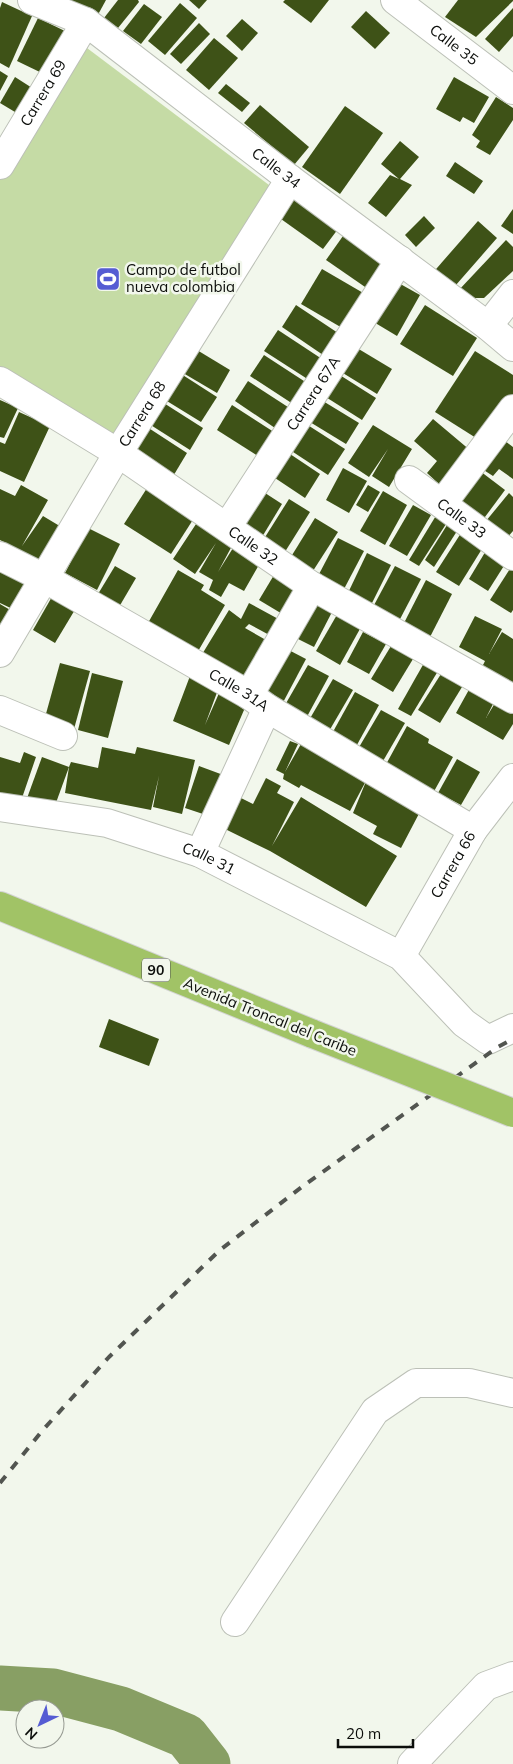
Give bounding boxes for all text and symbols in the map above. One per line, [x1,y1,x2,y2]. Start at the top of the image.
street label: Calle 35 [426,20,482,69]
street label: Carrera 69 [16,56,70,130]
street label: Calle 34 [248,143,304,192]
place label: Campo de futbol nueva colombia [126,260,241,296]
sports icon: Campo de futbol nueva colombia [95,266,121,292]
street label: Carrera 67A [282,352,344,434]
street label: Carrera 68 [114,377,170,450]
street label: Calle 33 [433,494,490,542]
street label: Calle 32 [225,521,282,569]
street label: Calle 31A [206,664,273,715]
street label: Carrera 66 [426,828,479,902]
street label: Calle 31 [180,838,239,878]
road number: 90 [142,958,170,982]
street label: Avenida Troncal del Caribe [181,973,360,1060]
north arrow [15,1699,65,1749]
scale bar [338,1716,413,1748]
text: N [21,1723,41,1744]
text: 20 m [346,1724,381,1743]

